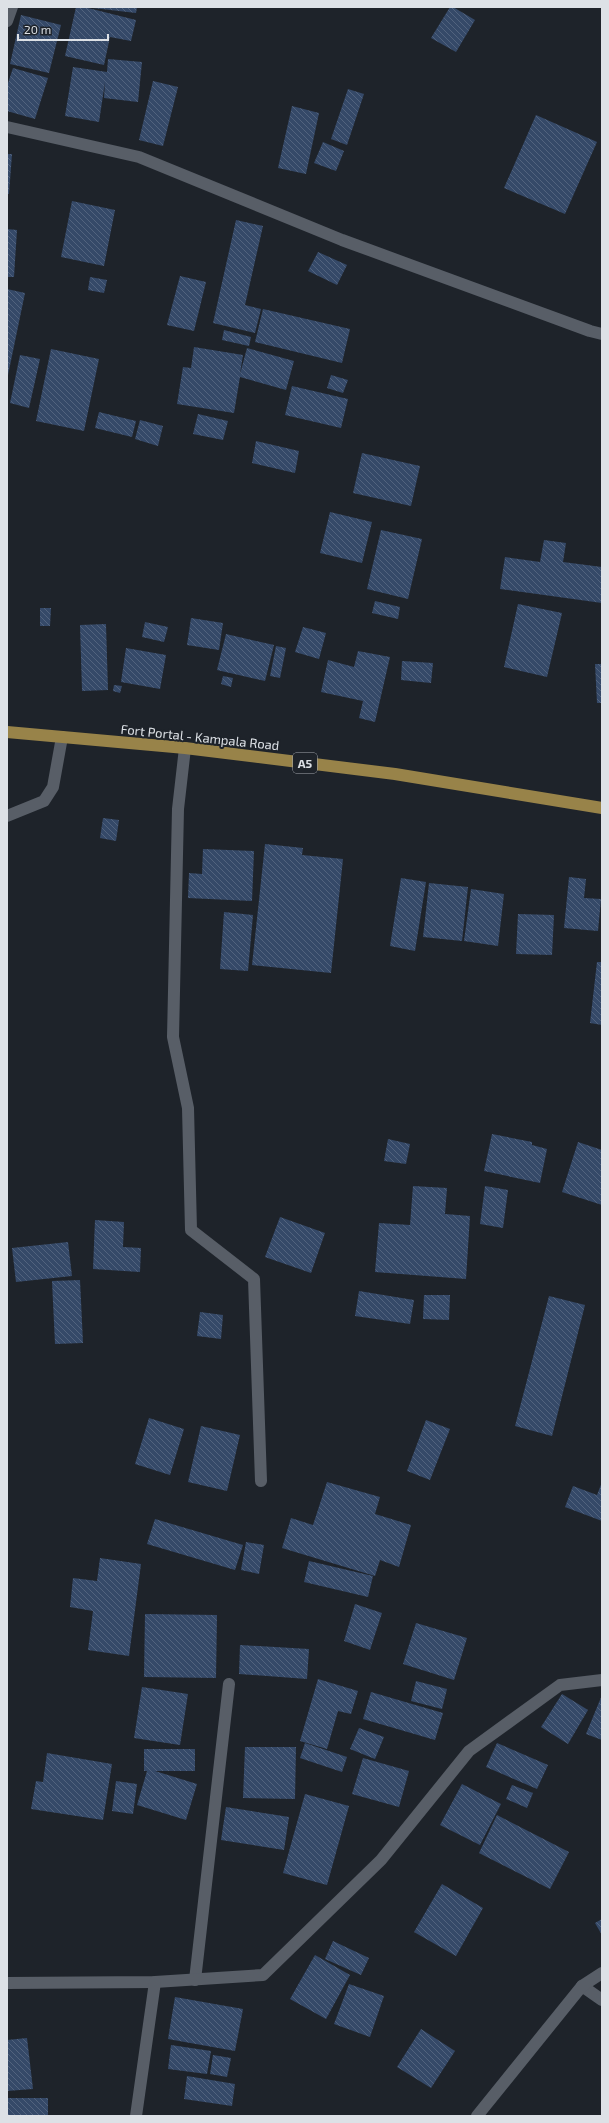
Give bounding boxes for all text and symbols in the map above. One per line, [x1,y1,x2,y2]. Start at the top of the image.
scale bar [18,16,108,42]
text: 20 m [24,22,51,36]
street label: Fort Portal - Kampala Road [120,721,280,753]
road number: A5 [293,753,317,773]

